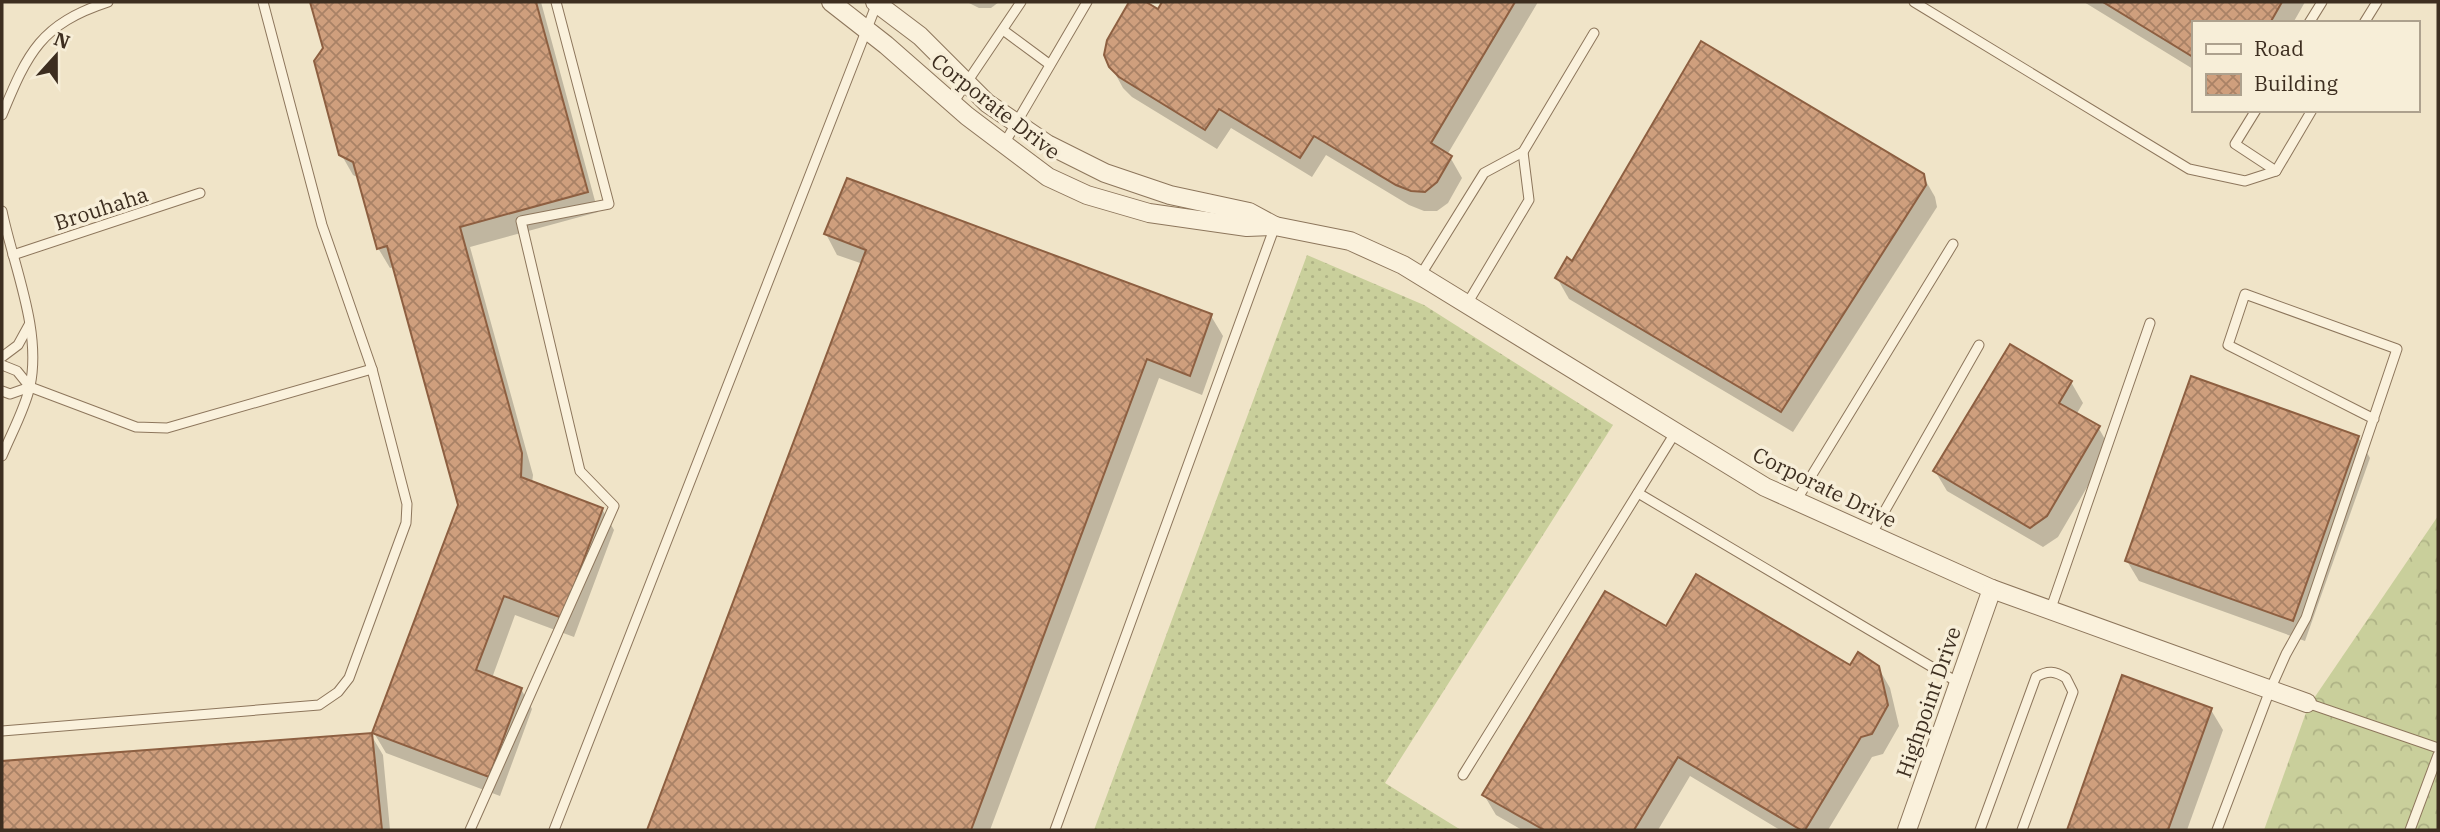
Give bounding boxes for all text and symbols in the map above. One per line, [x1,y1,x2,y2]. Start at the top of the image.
north arrow [21,21,91,91]
legend [2192,21,2419,112]
text: N [51,26,73,54]
text: Road [2254,34,2304,62]
street label: Corporate Drive [926,47,1066,165]
text: Building [2254,69,2339,97]
street label: Brouhaha [50,180,152,236]
street label: Corporate Drive [1748,440,1902,534]
street label: Highpoint Drive [1889,623,1967,781]

